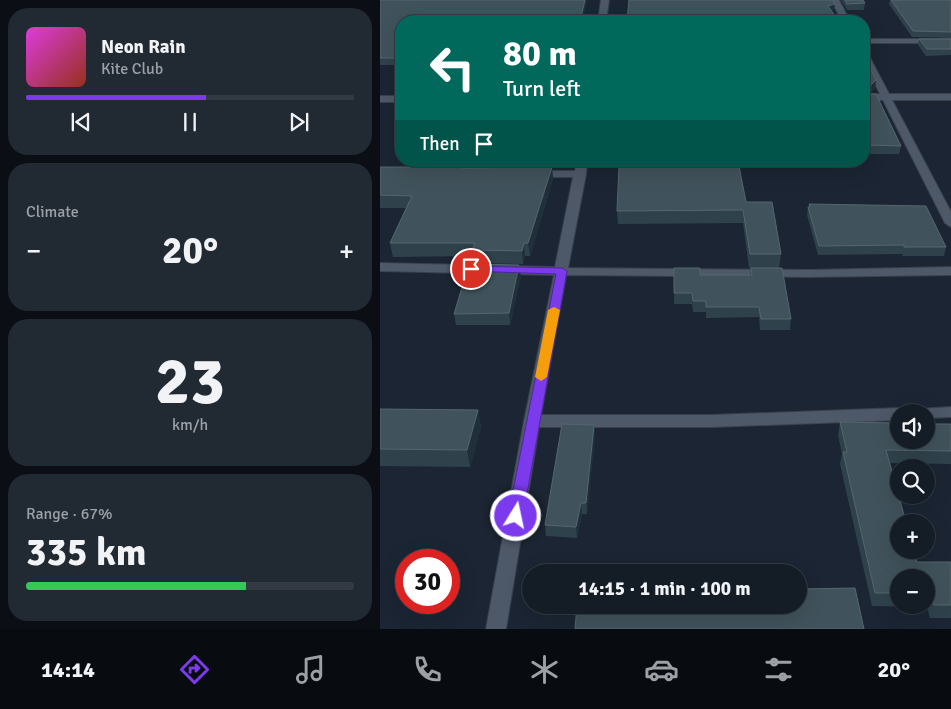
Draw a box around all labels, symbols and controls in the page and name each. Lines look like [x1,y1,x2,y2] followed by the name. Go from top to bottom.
[503,32,577,75] text: 80 m
[101,35,186,59] text: Neon Rain
[420,35,485,100] icon: left
[101,59,163,79] text: Kite Club
[503,75,581,102] text: Turn left
[67,108,95,136] icon: previous
[176,108,204,136] icon: pause
[285,108,313,136] icon: next
[470,130,498,158] icon: arrive
[420,132,460,156] text: Then
[26,202,79,222] text: Climate
[162,227,218,274] text: 20°
[26,234,41,268] text: −
[339,234,354,268] text: +
[450,248,492,290] pin
[457,255,485,283] icon: arrive
[155,342,225,422] text: 23
[890,404,935,614] map controls
[890,404,935,449] button: sound
[172,415,208,435] text: km/h
[890,459,935,504] button: search
[489,489,541,541] position arrow
[26,504,112,524] text: Range · 67%
[890,514,935,559] button: +
[26,529,147,576] text: 335 km
[395,549,460,614] speed limit sign: 30
[890,569,935,614] button: −
[578,577,751,601] text: 14:15 · 1 min · 100 m
[177,652,212,687] icon: directions
[293,652,328,687] icon: music
[410,652,445,687] icon: phone
[527,652,562,687] icon: climate
[644,652,679,687] icon: car
[761,652,796,687] icon: filters
[41,656,95,683] text: 14:14
[877,656,910,683] text: 20°

